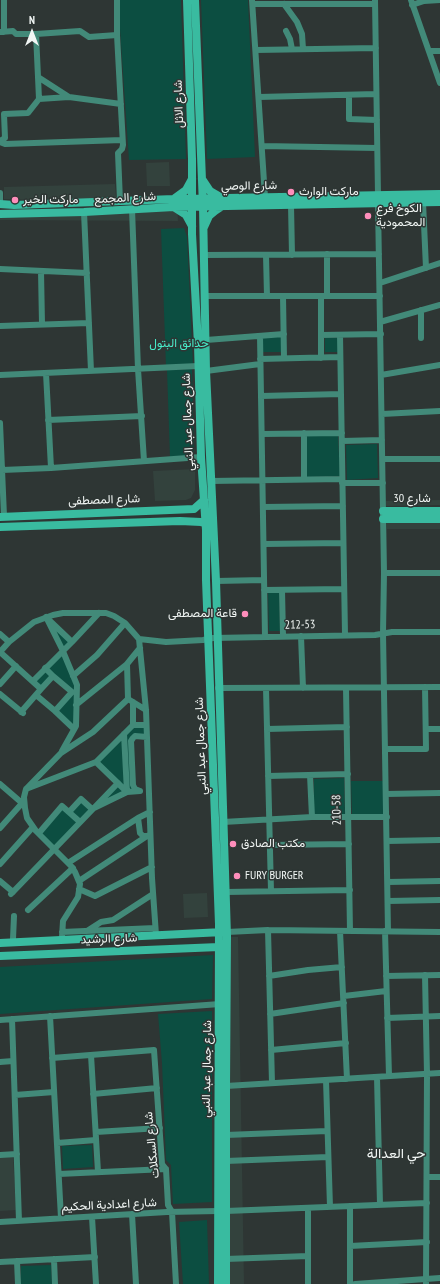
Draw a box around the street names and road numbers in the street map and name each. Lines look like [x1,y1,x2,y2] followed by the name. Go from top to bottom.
[171,80,187,128] street label: شارع الاثل
[221,178,277,194] street label: شارع الوصي
[94,189,156,207] street label: شارع المجمع
[179,373,197,471] street label: شارع جمال عبد النبي
[68,492,140,508] street label: شارع المصطفى
[393,492,431,506] street label: شارع 30
[285,618,315,632] street label: 212-53
[192,697,210,795] street label: شارع جمال عبد النبي
[330,795,344,825] street label: 210-58
[80,931,138,947] street label: شارع الرشيد
[199,1020,215,1118] street label: شارع جمال عبد النبي
[141,1111,163,1179] street label: شارع السكلات
[61,1195,157,1215] street label: شارع اعدادية الحكيم

